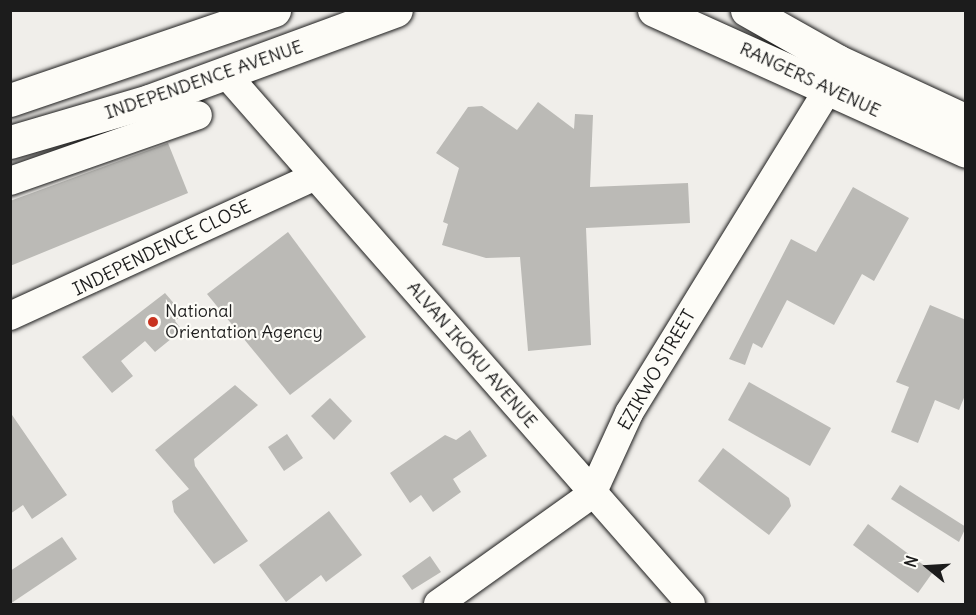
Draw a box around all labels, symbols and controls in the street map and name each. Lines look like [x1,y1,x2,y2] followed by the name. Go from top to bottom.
[102,36,306,124] street label: INDEPENDENCE AVENUE
[736,38,884,122] street label: RANGERS AVENUE
[70,195,254,301] street label: INDEPENDENCE CLOSE
[402,277,542,433] street label: ALVAN IKOKU AVENUE
[165,301,323,344] place label: National Orientation Agency
[614,306,700,434] street label: EZIKWO STREET
[146,315,160,329] marker: National Orientation Agency
[898,537,958,597] north arrow
[900,553,922,570] text: N

